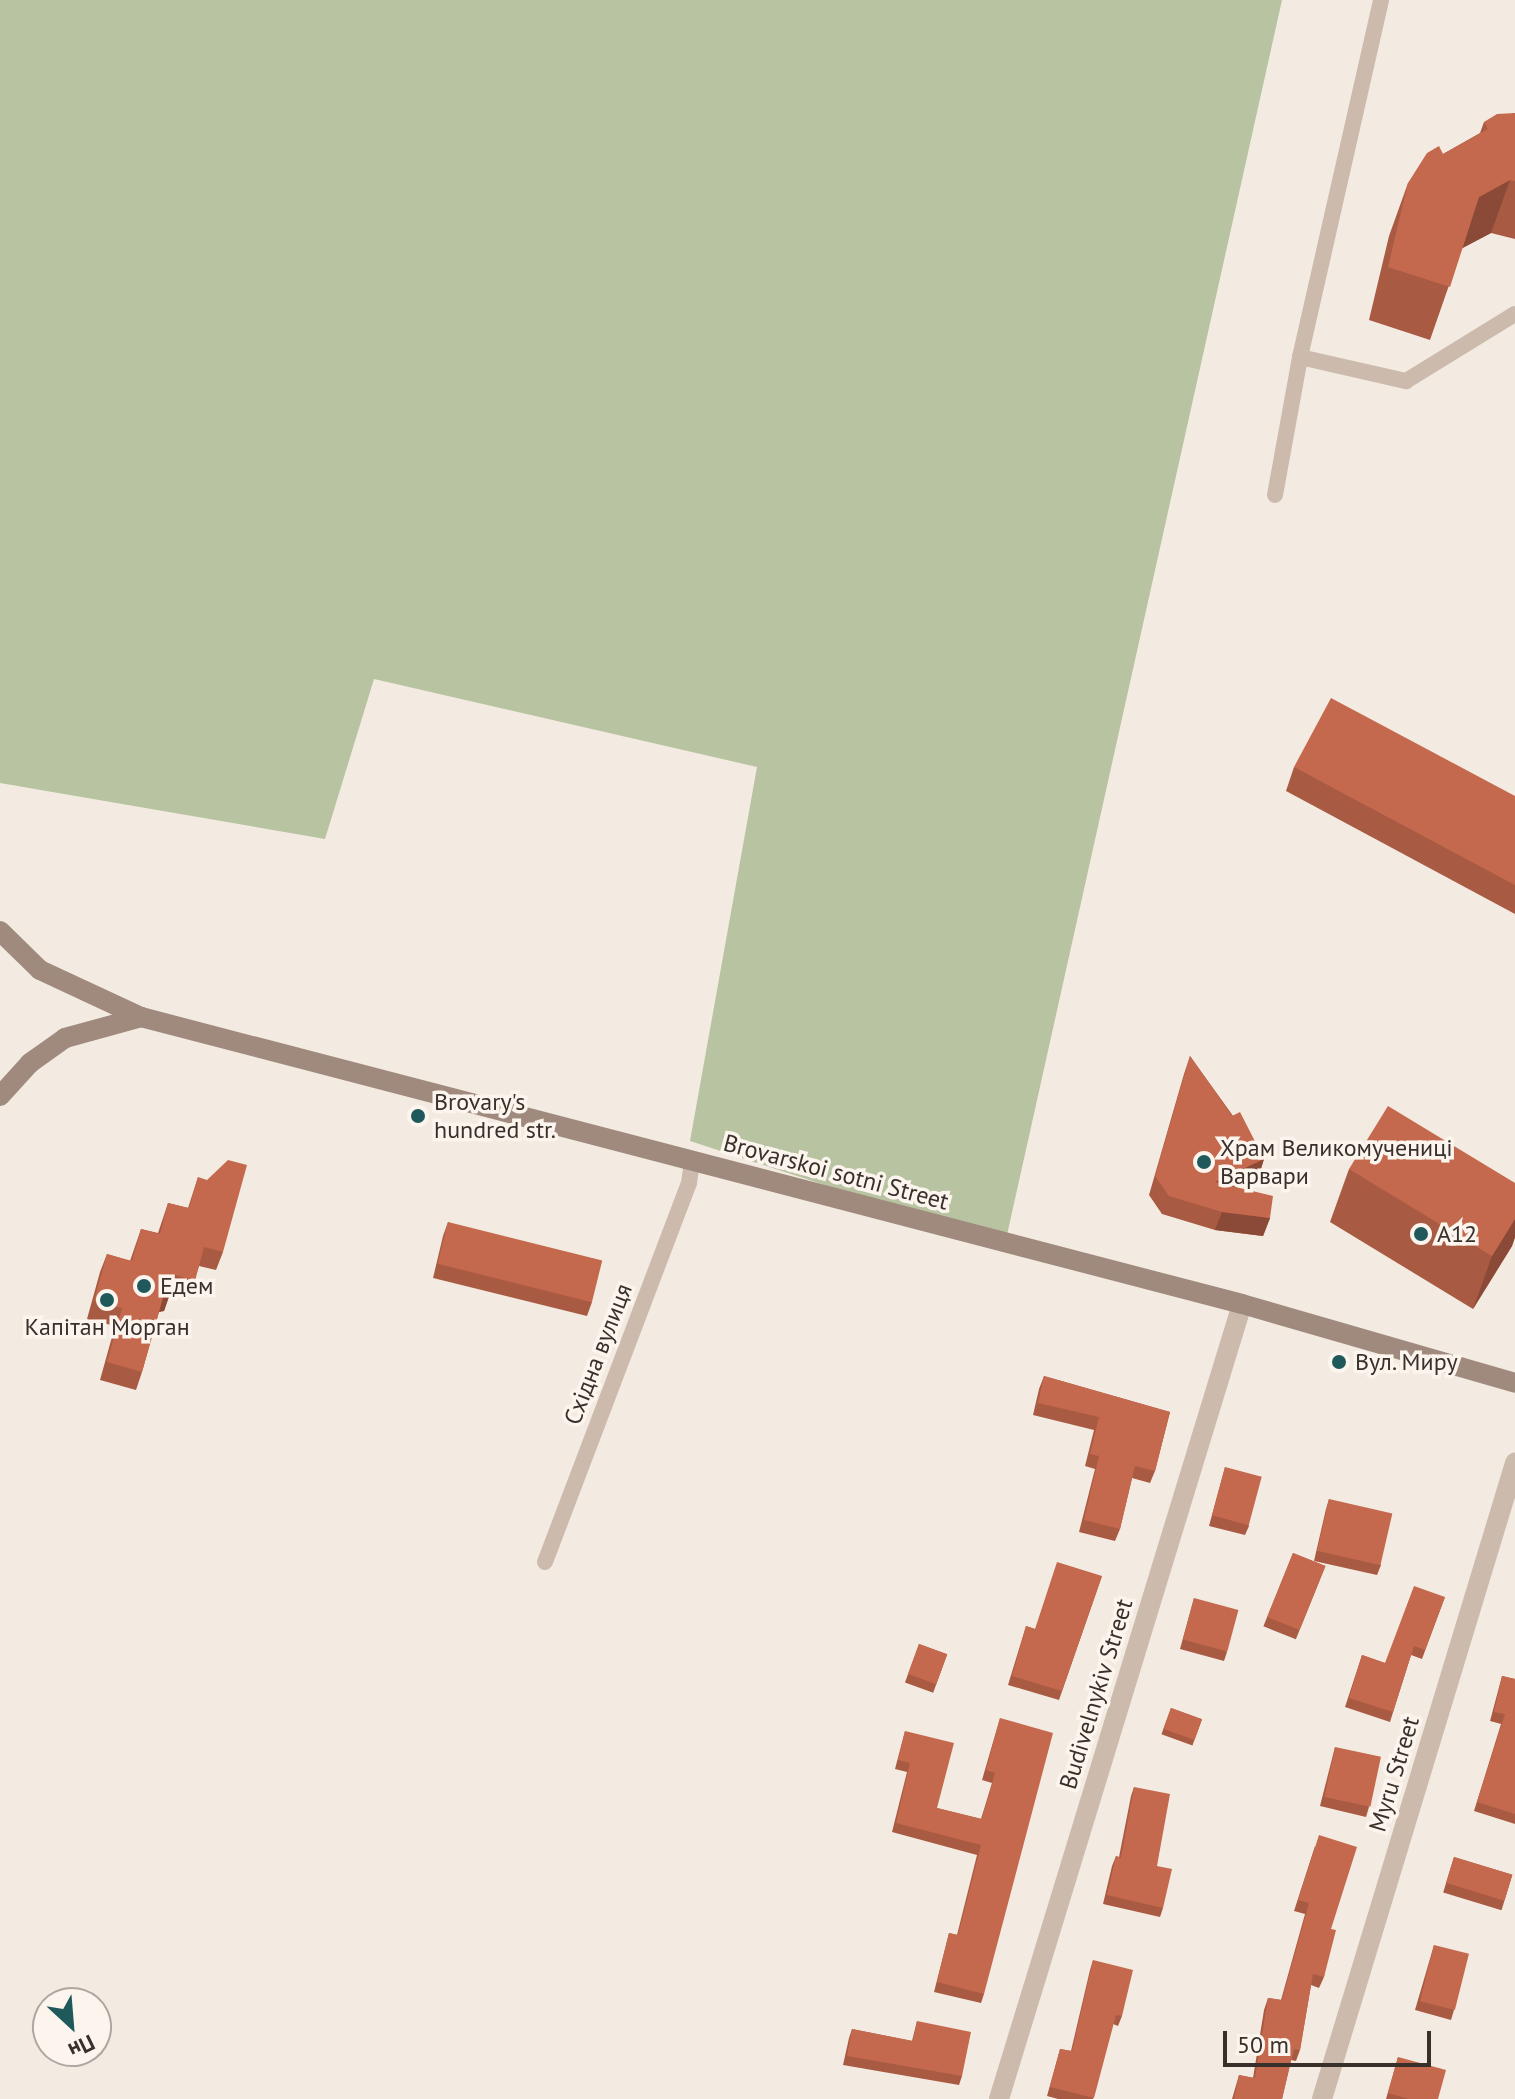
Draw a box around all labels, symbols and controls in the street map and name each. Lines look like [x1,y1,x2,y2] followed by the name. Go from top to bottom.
[434,1088,556,1144] place label: Brovary's hundred str.
[409,1107,427,1125] marker: Brovary's hundred str.
[720,1128,952,1216] street label: Brovarskoi sotni Street
[1220,1134,1453,1190] place label: Храм Великомучениці Варвари
[1195,1153,1213,1171] marker: Храм Великомучениці Варвари
[1437,1220,1477,1248] place label: А12
[1412,1225,1430,1243] marker: А12
[160,1272,214,1300] place label: Едем
[135,1277,153,1295] marker: Едем
[558,1279,638,1429] street label: Східна вулиця
[98,1291,116,1309] marker: Капітан Морган
[24,1313,190,1341] place label: Капітан Морган
[1355,1348,1459,1376] place label: Вул. Миру
[1330,1353,1348,1371] marker: Вул. Миру
[1053,1595,1139,1793] street label: Budivelnykiv Street
[1363,1713,1425,1835] street label: Myru Street
[32,1987,112,2067] north arrow
[1227,2015,1435,2065] scale bar
[64,2029,99,2065] text: Пн
[1237,2029,1289,2060] text: 50 m

